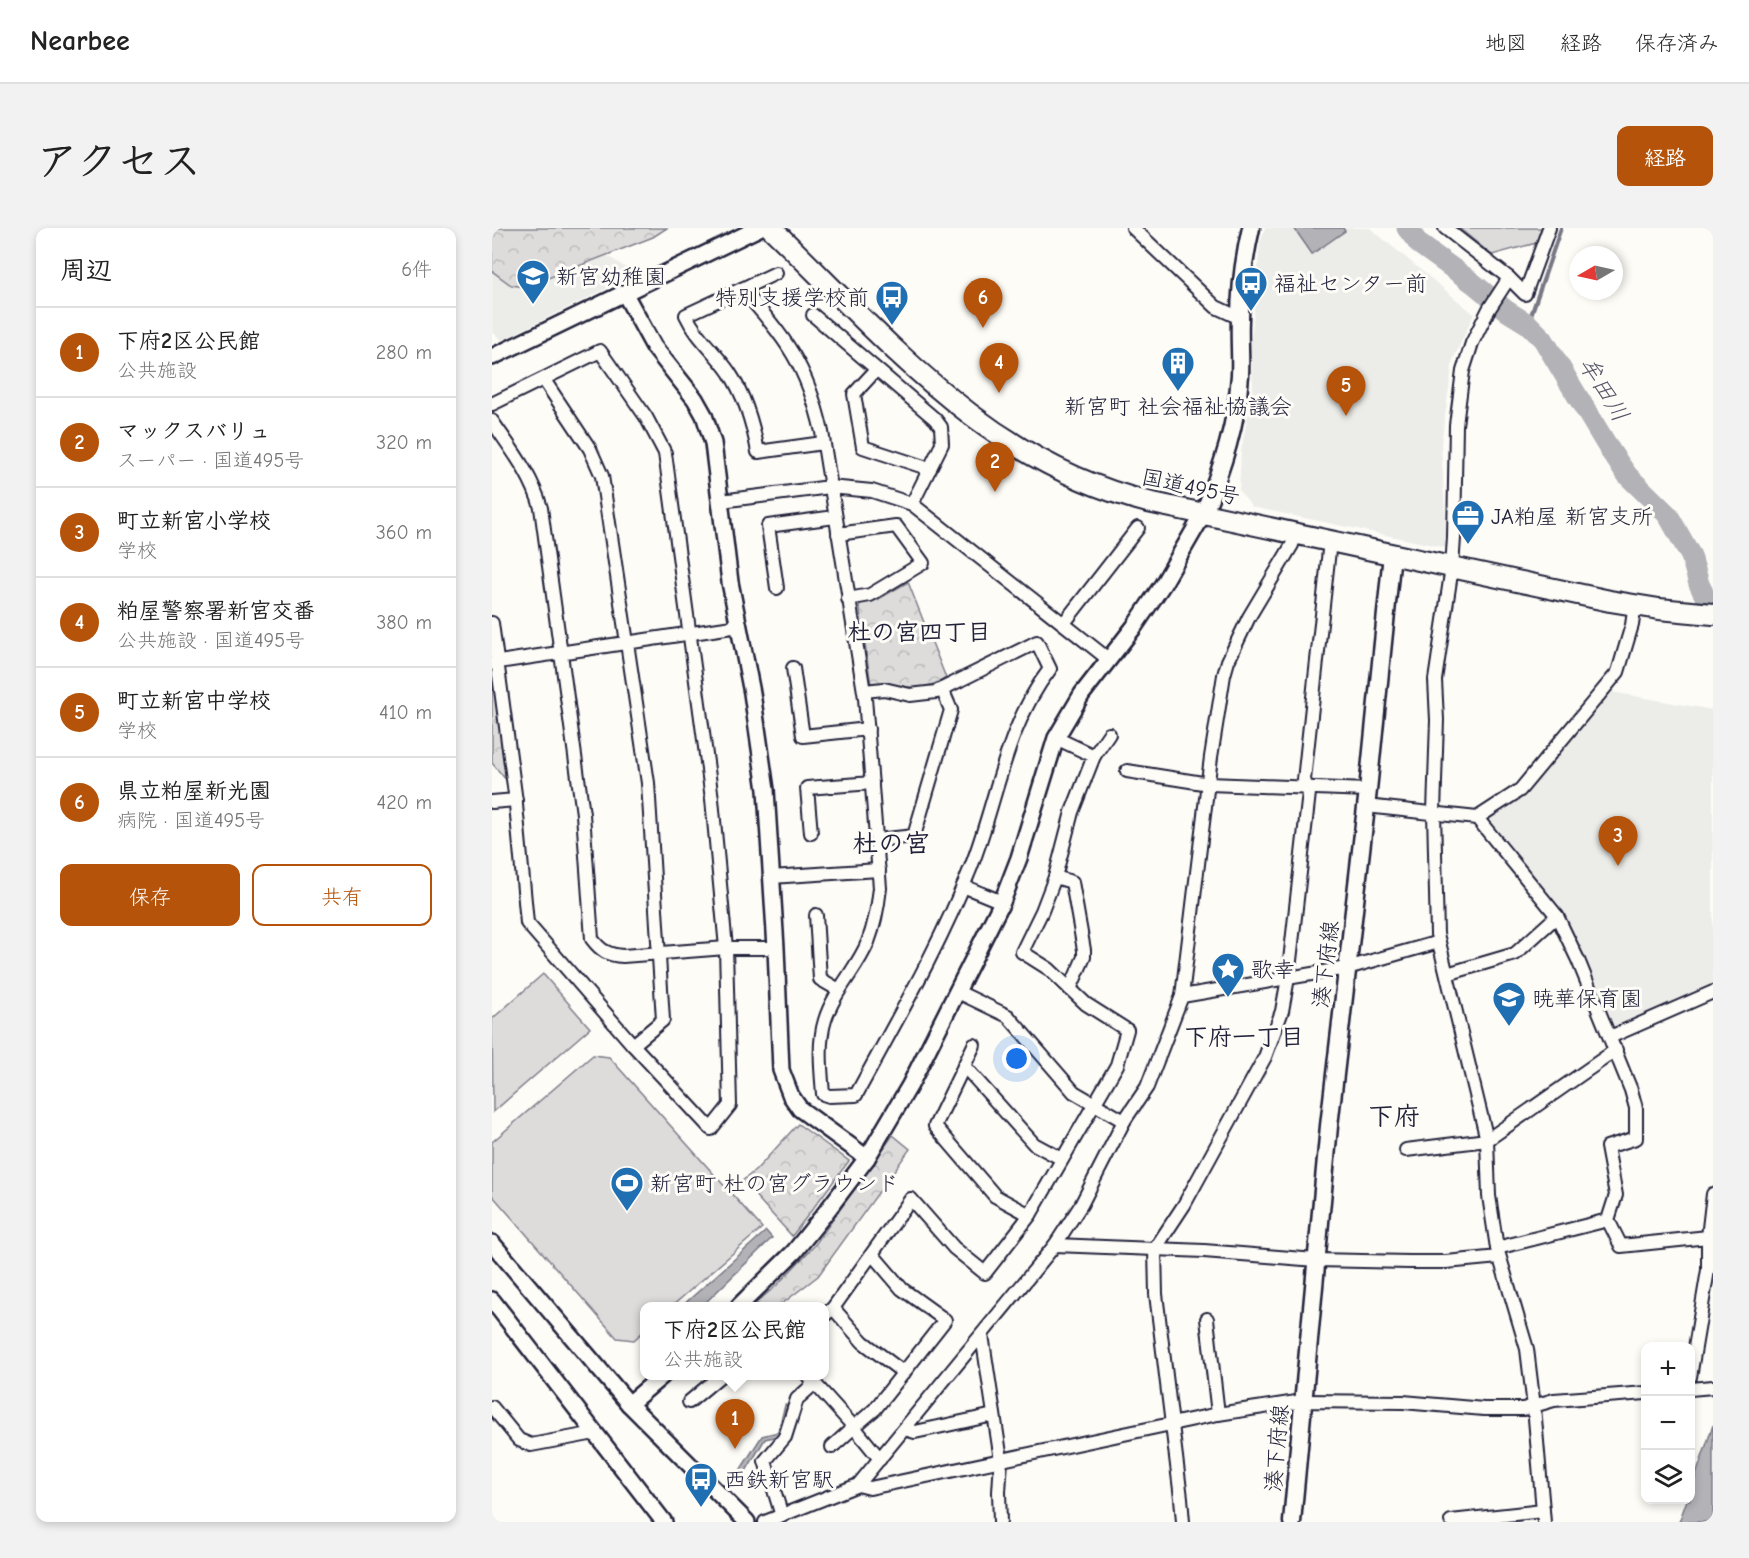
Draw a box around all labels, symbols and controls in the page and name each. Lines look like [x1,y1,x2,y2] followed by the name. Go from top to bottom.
[30,25,130,57] text: Nearbee
[1485,31,1527,55] text: 地図
[1560,31,1602,55] text: 経路
[1635,31,1719,55] text: 保存済み
[1617,126,1713,186] button: 経路
[36,137,201,186] text: アクセス
[1569,246,1623,300] north arrow
[60,256,112,286] text: 周辺
[401,258,432,281] text: 6件
[515,258,551,305] school or university icon: 新宮幼稚園
[556,264,666,290] place label: 新宮幼稚園
[1233,265,1269,312] bus stop icon: 福祉センター前
[1274,271,1427,297] place label: 福祉センター前
[874,279,910,326] bus stop icon: 特別支援学校前
[964,279,1002,328] pin: 6
[715,285,869,311] place label: 特別支援学校前
[117,328,260,354] text: 下府2区公民館
[76,341,83,364] text: 1
[376,341,432,364] text: 280 m
[980,344,1018,393] pin: 4
[1160,345,1196,392] building icon: 新宮町 社会福祉協議会
[1573,351,1635,427] water label: 牟田川
[117,359,197,382] text: 公共施設
[1326,366,1366,416] pin: 5
[1064,394,1292,420] place label: 新宮町 社会福祉協議会
[117,418,271,444] text: マックスバリュ
[75,431,84,454] text: 2
[376,431,432,454] text: 320 m
[976,442,1014,492] pin: 2
[117,449,304,472] text: スーパー · 国道495号
[1139,464,1243,510] street label: 国道495号
[1450,498,1486,545] office icon: JA粕屋 新宮支所
[1491,504,1653,530] place label: JA粕屋 新宮支所
[117,508,271,534] text: 町立新宮小学校
[75,521,84,544] text: 3
[376,521,432,544] text: 360 m
[117,539,157,562] text: 学校
[117,598,315,624] text: 粕屋警察署新宮交番
[75,611,84,634] text: 4
[376,611,432,634] text: 380 m
[847,618,991,646] district label: 杜の宮四丁目
[117,629,305,652] text: 公共施設 · 国道495号
[117,688,271,714] text: 町立新宮中学校
[74,701,85,724] text: 5
[379,701,432,724] text: 410 m
[117,719,157,742] text: 学校
[117,778,271,804] text: 県立粕屋新光園
[74,791,85,814] text: 6
[376,791,432,814] text: 420 m
[117,809,265,832] text: 病院 · 国道495号
[1598,816,1638,866] pin: 3
[852,829,930,859] district label: 杜の宮
[60,864,240,926] button: 保存
[252,864,432,926] button: 共有
[1308,919,1344,1009] street label: 湊下府線
[1210,951,1246,998] place icon: 歌幸
[1251,957,1295,983] place label: 歌幸
[1491,980,1527,1027] school or university icon: 暁華保育園
[1532,986,1642,1012] place label: 暁華保育園
[1184,1023,1304,1051] district label: 下府一丁目
[1002,1044,1031,1073] your location
[1368,1102,1420,1132] district label: 下府
[609,1165,645,1212] sports icon: 新宮町 杜の宮グラウンド
[650,1171,899,1197] place label: 新宮町 杜の宮グラウンド
[640,1302,829,1380] popup
[663,1317,806,1343] text: 下府2区公民館
[1641,1342,1695,1504] map controls
[1641,1342,1695,1396] button: +
[663,1348,743,1371] text: 公共施設
[1641,1396,1695,1450] button: −
[716,1400,754,1449] pin: 1
[1260,1403,1294,1493] street label: 湊下府線
[1641,1450,1695,1504] button: layers
[683,1461,719,1508] bus stop icon: 西鉄新宮駅
[724,1467,834,1493] place label: 西鉄新宮駅

